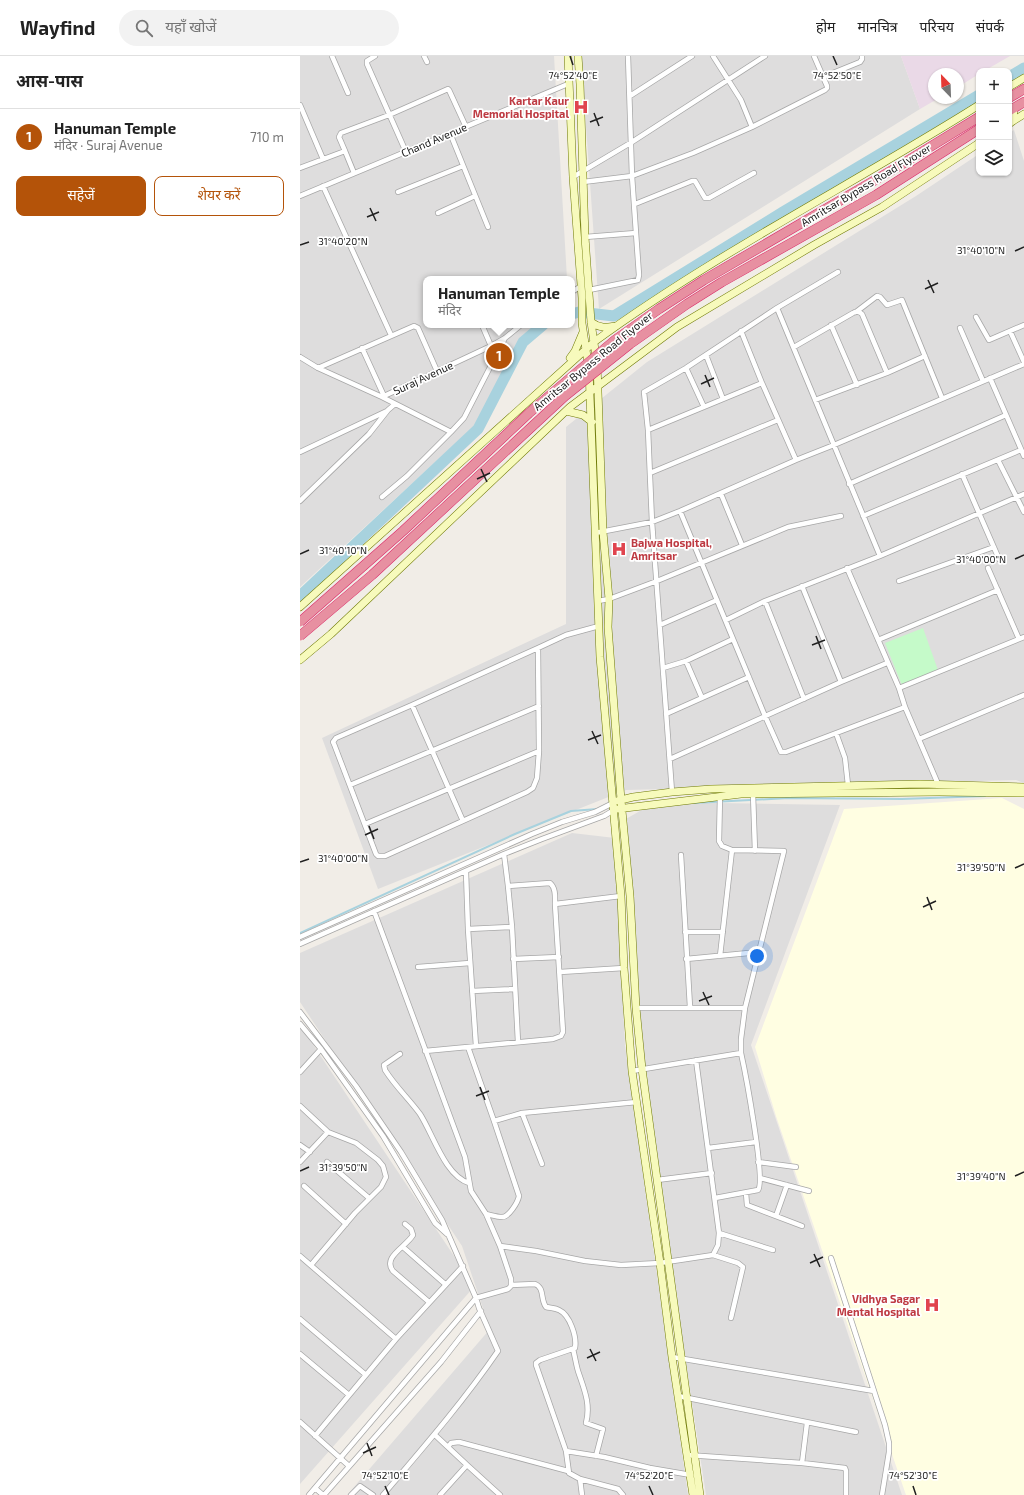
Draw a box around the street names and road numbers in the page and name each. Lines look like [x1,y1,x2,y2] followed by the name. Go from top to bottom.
[399,120,469,159] street label: Chand Avenue
[798,140,934,229] street label: Amritsar Bypass Road Flyover
[530,308,655,413] street label: Amritsar Bypass Road Flyover
[391,358,455,398] street label: Suraj Avenue

